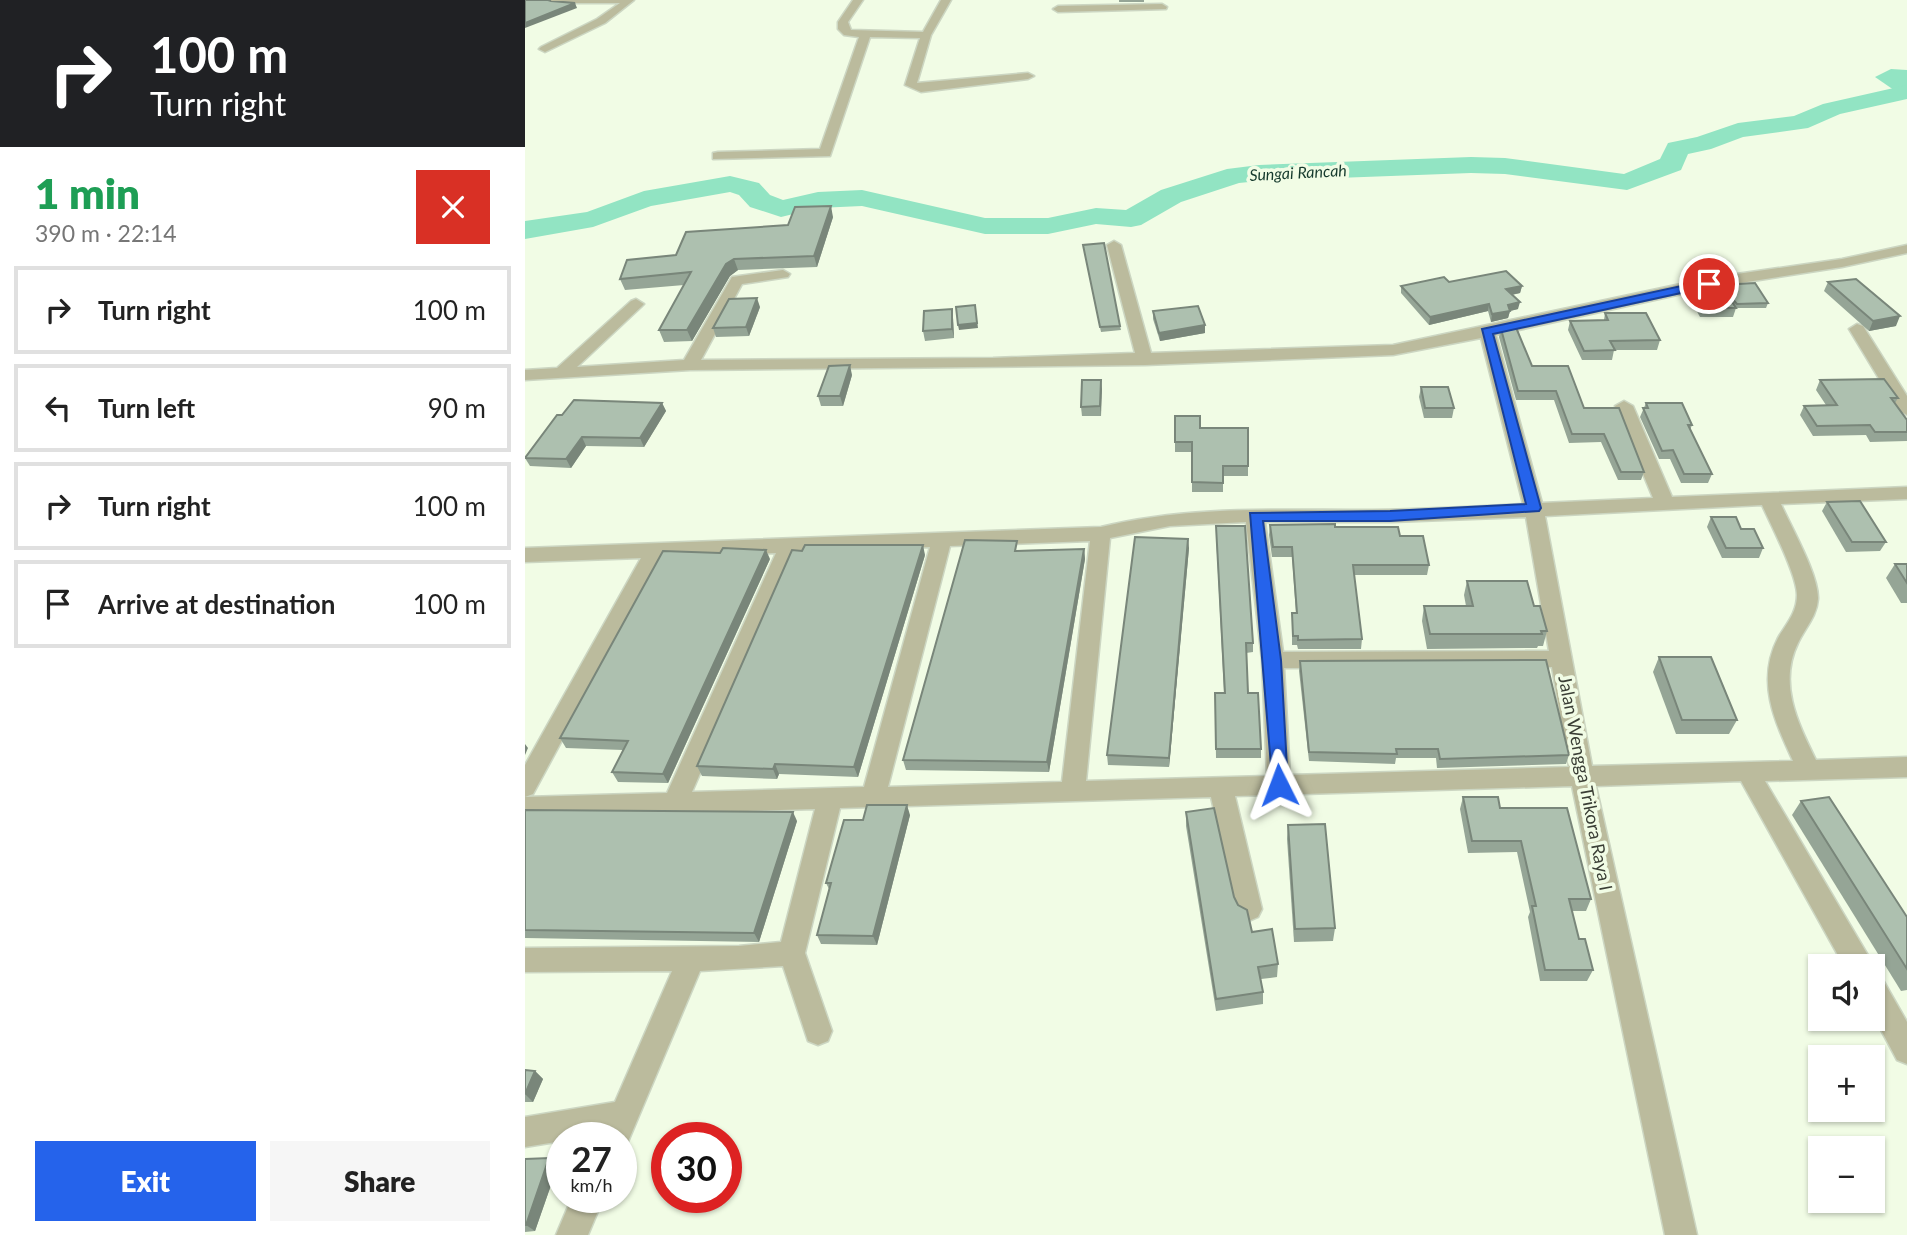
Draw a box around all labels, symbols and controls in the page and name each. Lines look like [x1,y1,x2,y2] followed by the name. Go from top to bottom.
[150,25,288,83] text: 100 m
[35,28,126,119] icon: right
[150,84,286,123] text: Turn right
[1249,160,1347,184] water label: Sungai Rancah
[35,168,140,218] text: 1 min
[416,170,490,244] button: close
[35,219,177,247] text: 390 m · 22:14
[1679,254,1739,314] pin
[1690,265,1728,303] icon: arrive
[39,291,77,329] icon: right
[98,294,211,326] text: Turn right
[413,294,486,326] text: 100 m
[39,389,77,427] icon: left
[98,392,195,424] text: Turn left
[428,392,486,424] text: 90 m
[39,487,77,525] icon: right
[98,490,211,522] text: Turn right
[413,490,486,522] text: 100 m
[39,585,77,623] icon: arrive
[98,588,335,620] text: Arrive at destination
[413,588,486,620] text: 100 m
[1554,674,1618,892] street label: Jalan Wengga Trikora Raya I
[1242,748,1316,822] position arrow
[1808,954,1885,1213] map controls
[1808,954,1885,1031] button: sound
[1808,1045,1885,1122] button: +
[651,1122,742,1213] speed limit sign: 30
[1808,1136,1885,1213] button: −
[571,1137,612,1179] text: 27
[35,1141,256,1221] button: Exit
[270,1141,490,1221] button: Share
[570,1174,613,1196] text: km/h

